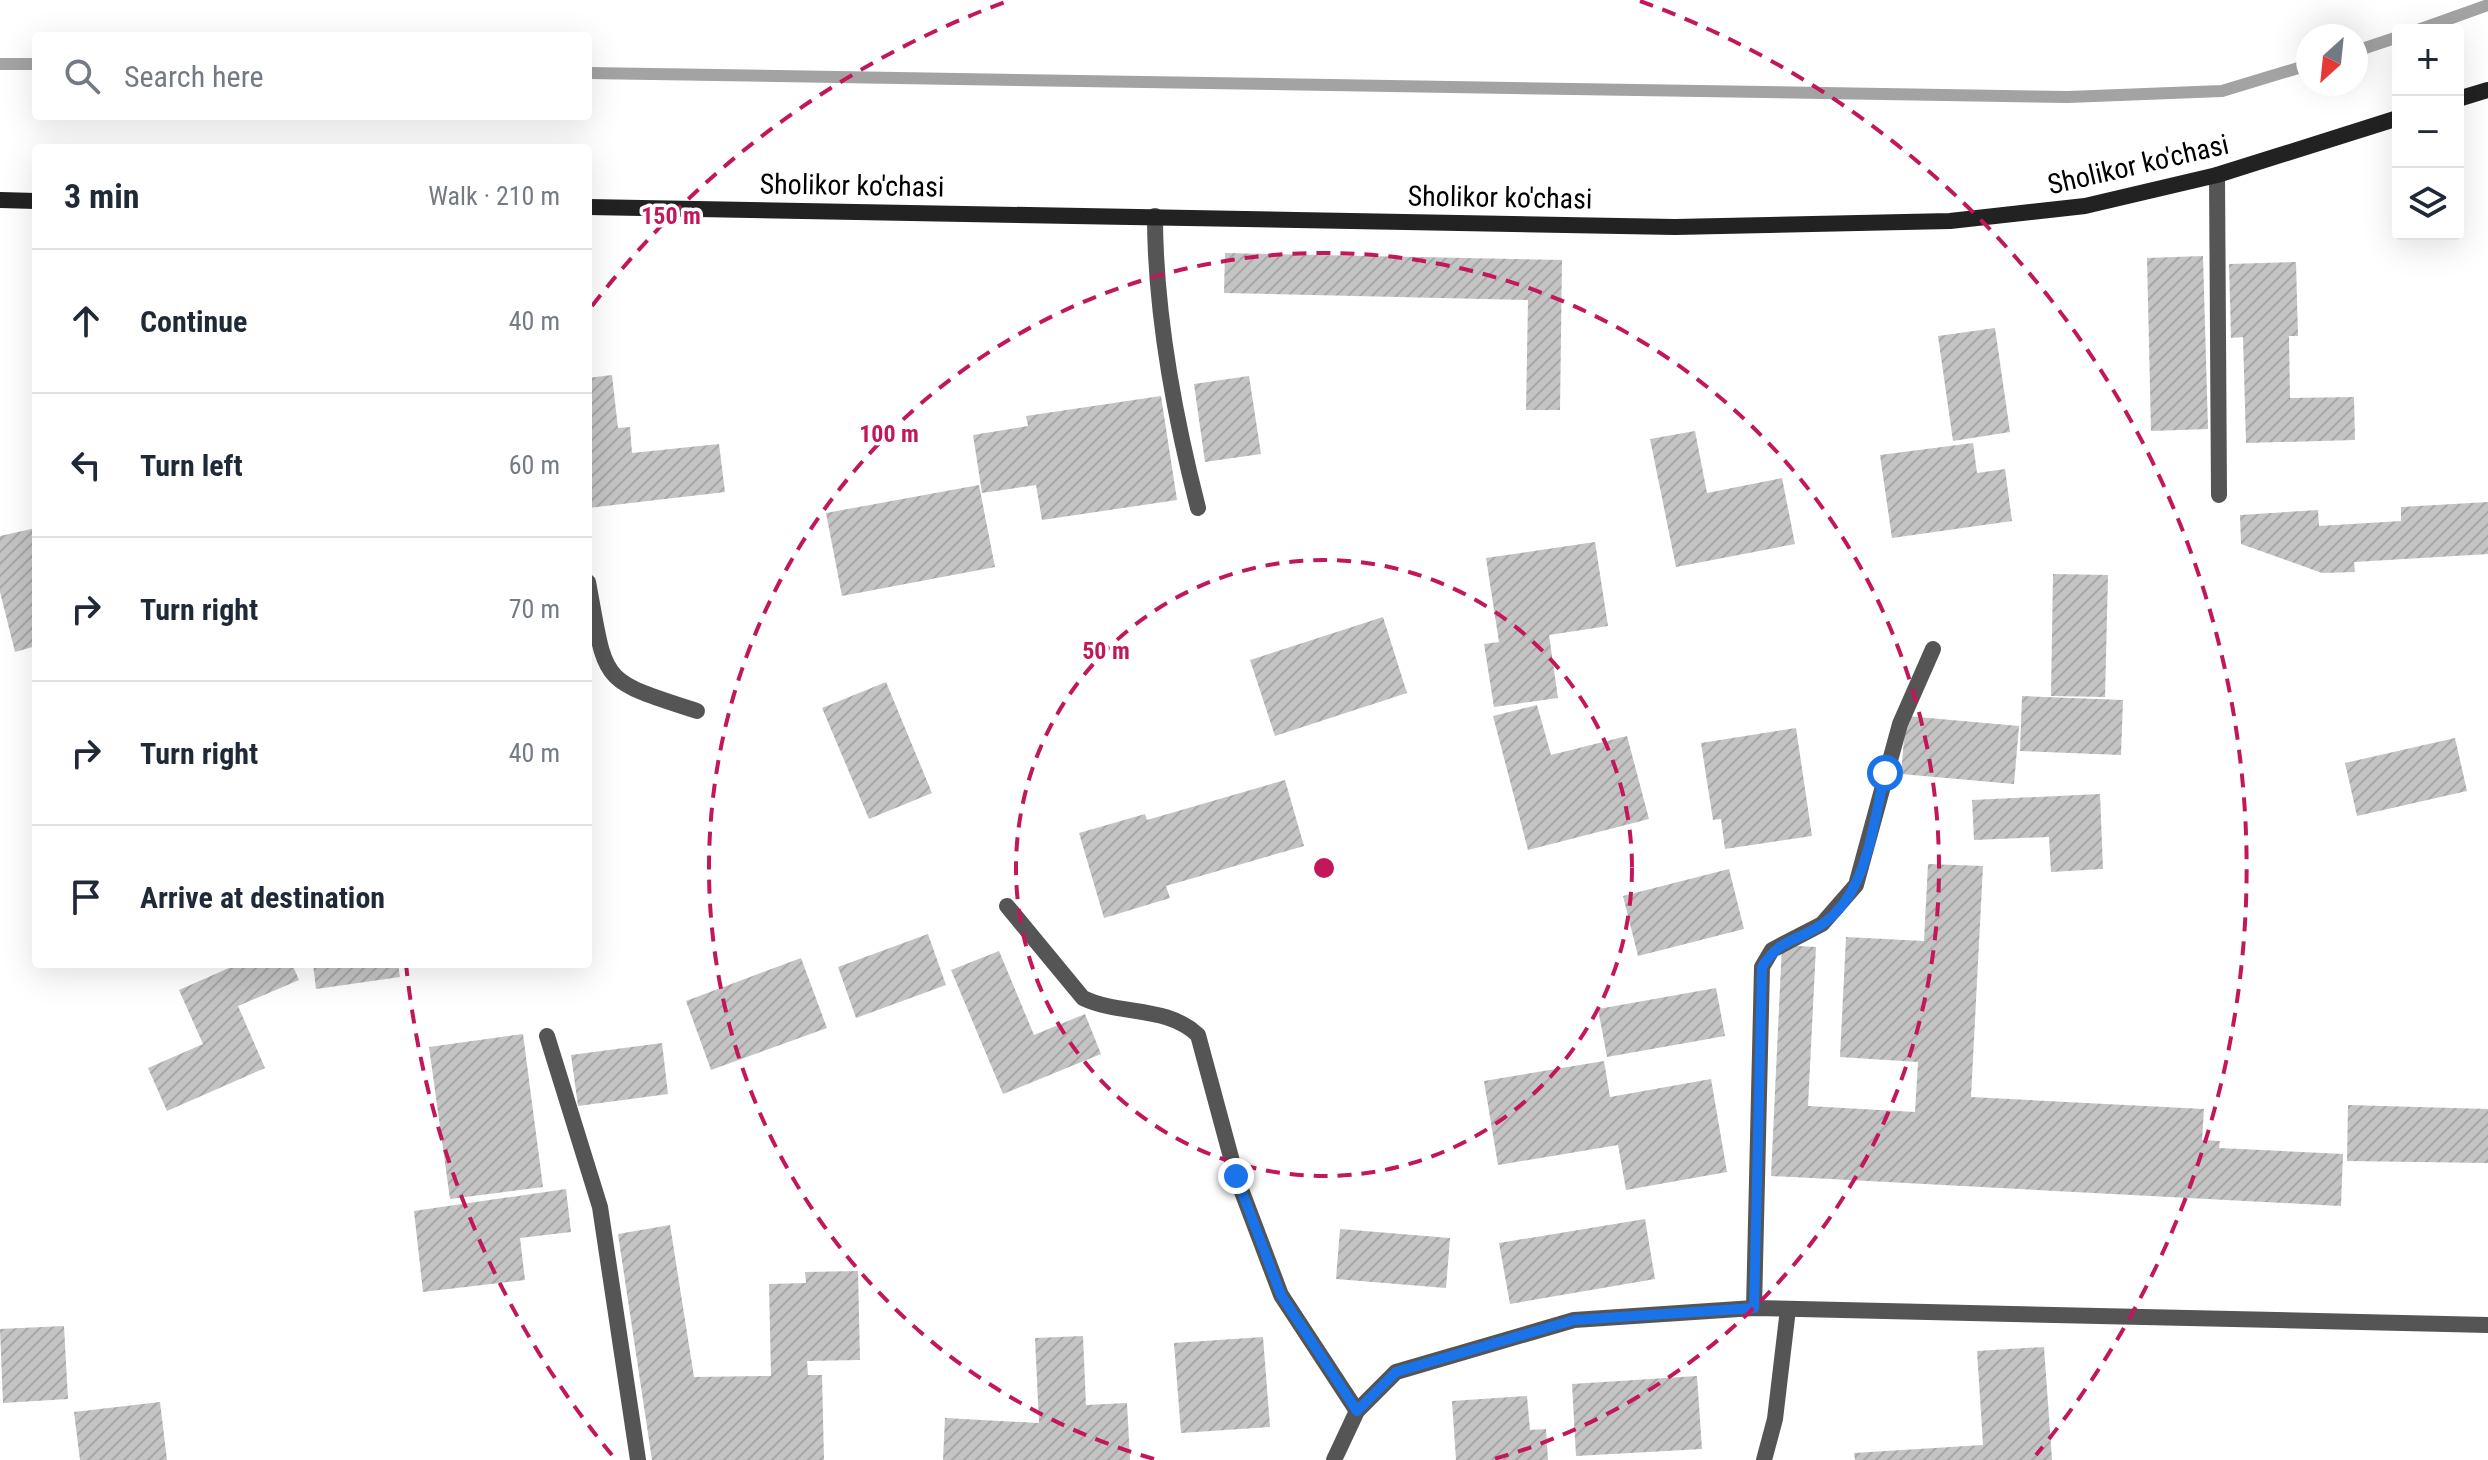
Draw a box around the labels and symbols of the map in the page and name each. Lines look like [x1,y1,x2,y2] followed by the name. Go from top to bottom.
[2296,24,2368,96] north arrow
[2044,128,2232,201] street label: Sholikor ko'chasi
[759,167,945,204] street label: Sholikor ko'chasi
[1407,179,1593,216] street label: Sholikor ko'chasi
[641,202,701,230] text: 150 m
[859,420,919,448] text: 100 m
[1082,637,1130,665] text: 50 m
[1867,755,1903,791] route start
[1310,854,1338,882] centre of rings
[1218,1158,1254,1194] route end

